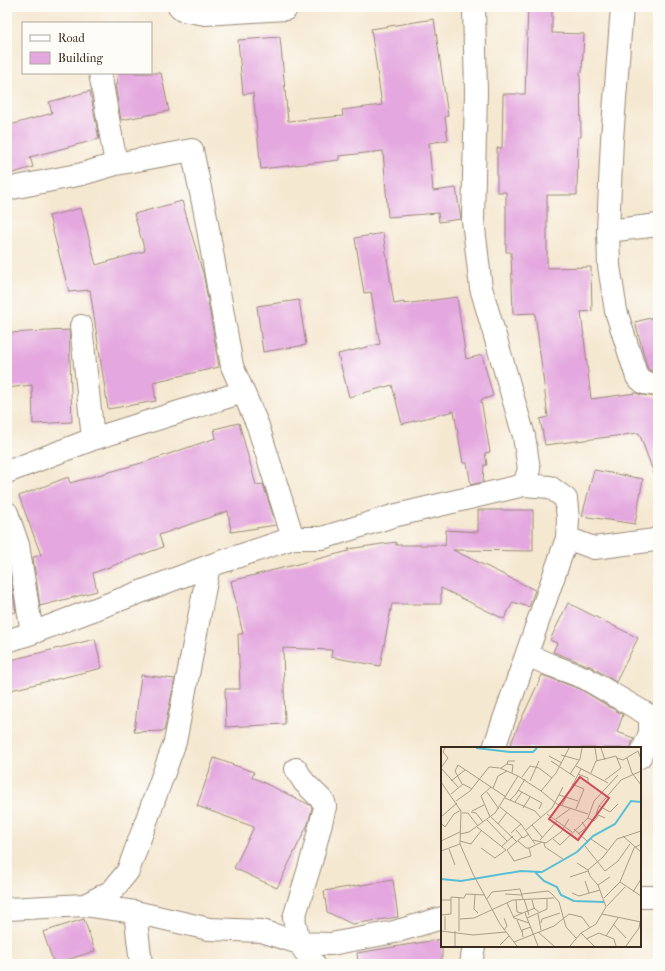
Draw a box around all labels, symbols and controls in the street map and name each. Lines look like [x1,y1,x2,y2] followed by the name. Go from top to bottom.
[22,22,152,74] legend
[58,31,85,45] text: Road
[58,51,103,65] text: Building
[441,747,641,947] inset map

